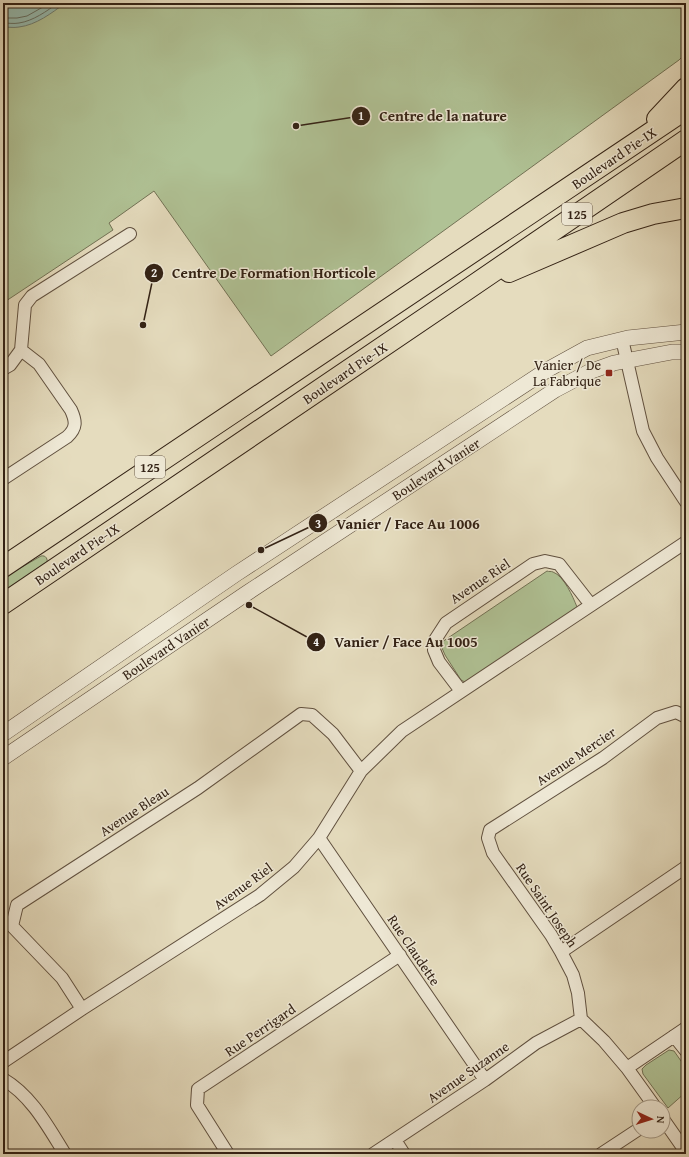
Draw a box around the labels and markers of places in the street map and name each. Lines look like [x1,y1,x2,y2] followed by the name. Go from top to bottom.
[351,103,514,130] callout: Centre de la nature
[144,259,384,286] callout: Centre De Formation Horticole
[533,355,601,391] place label: Vanier / De La Fabrique
[604,368,614,378] marker: Vanier / De La Fabrique
[308,510,487,537] callout: Vanier / Face Au 1006
[306,628,486,655] callout: Vanier / Face Au 1005

